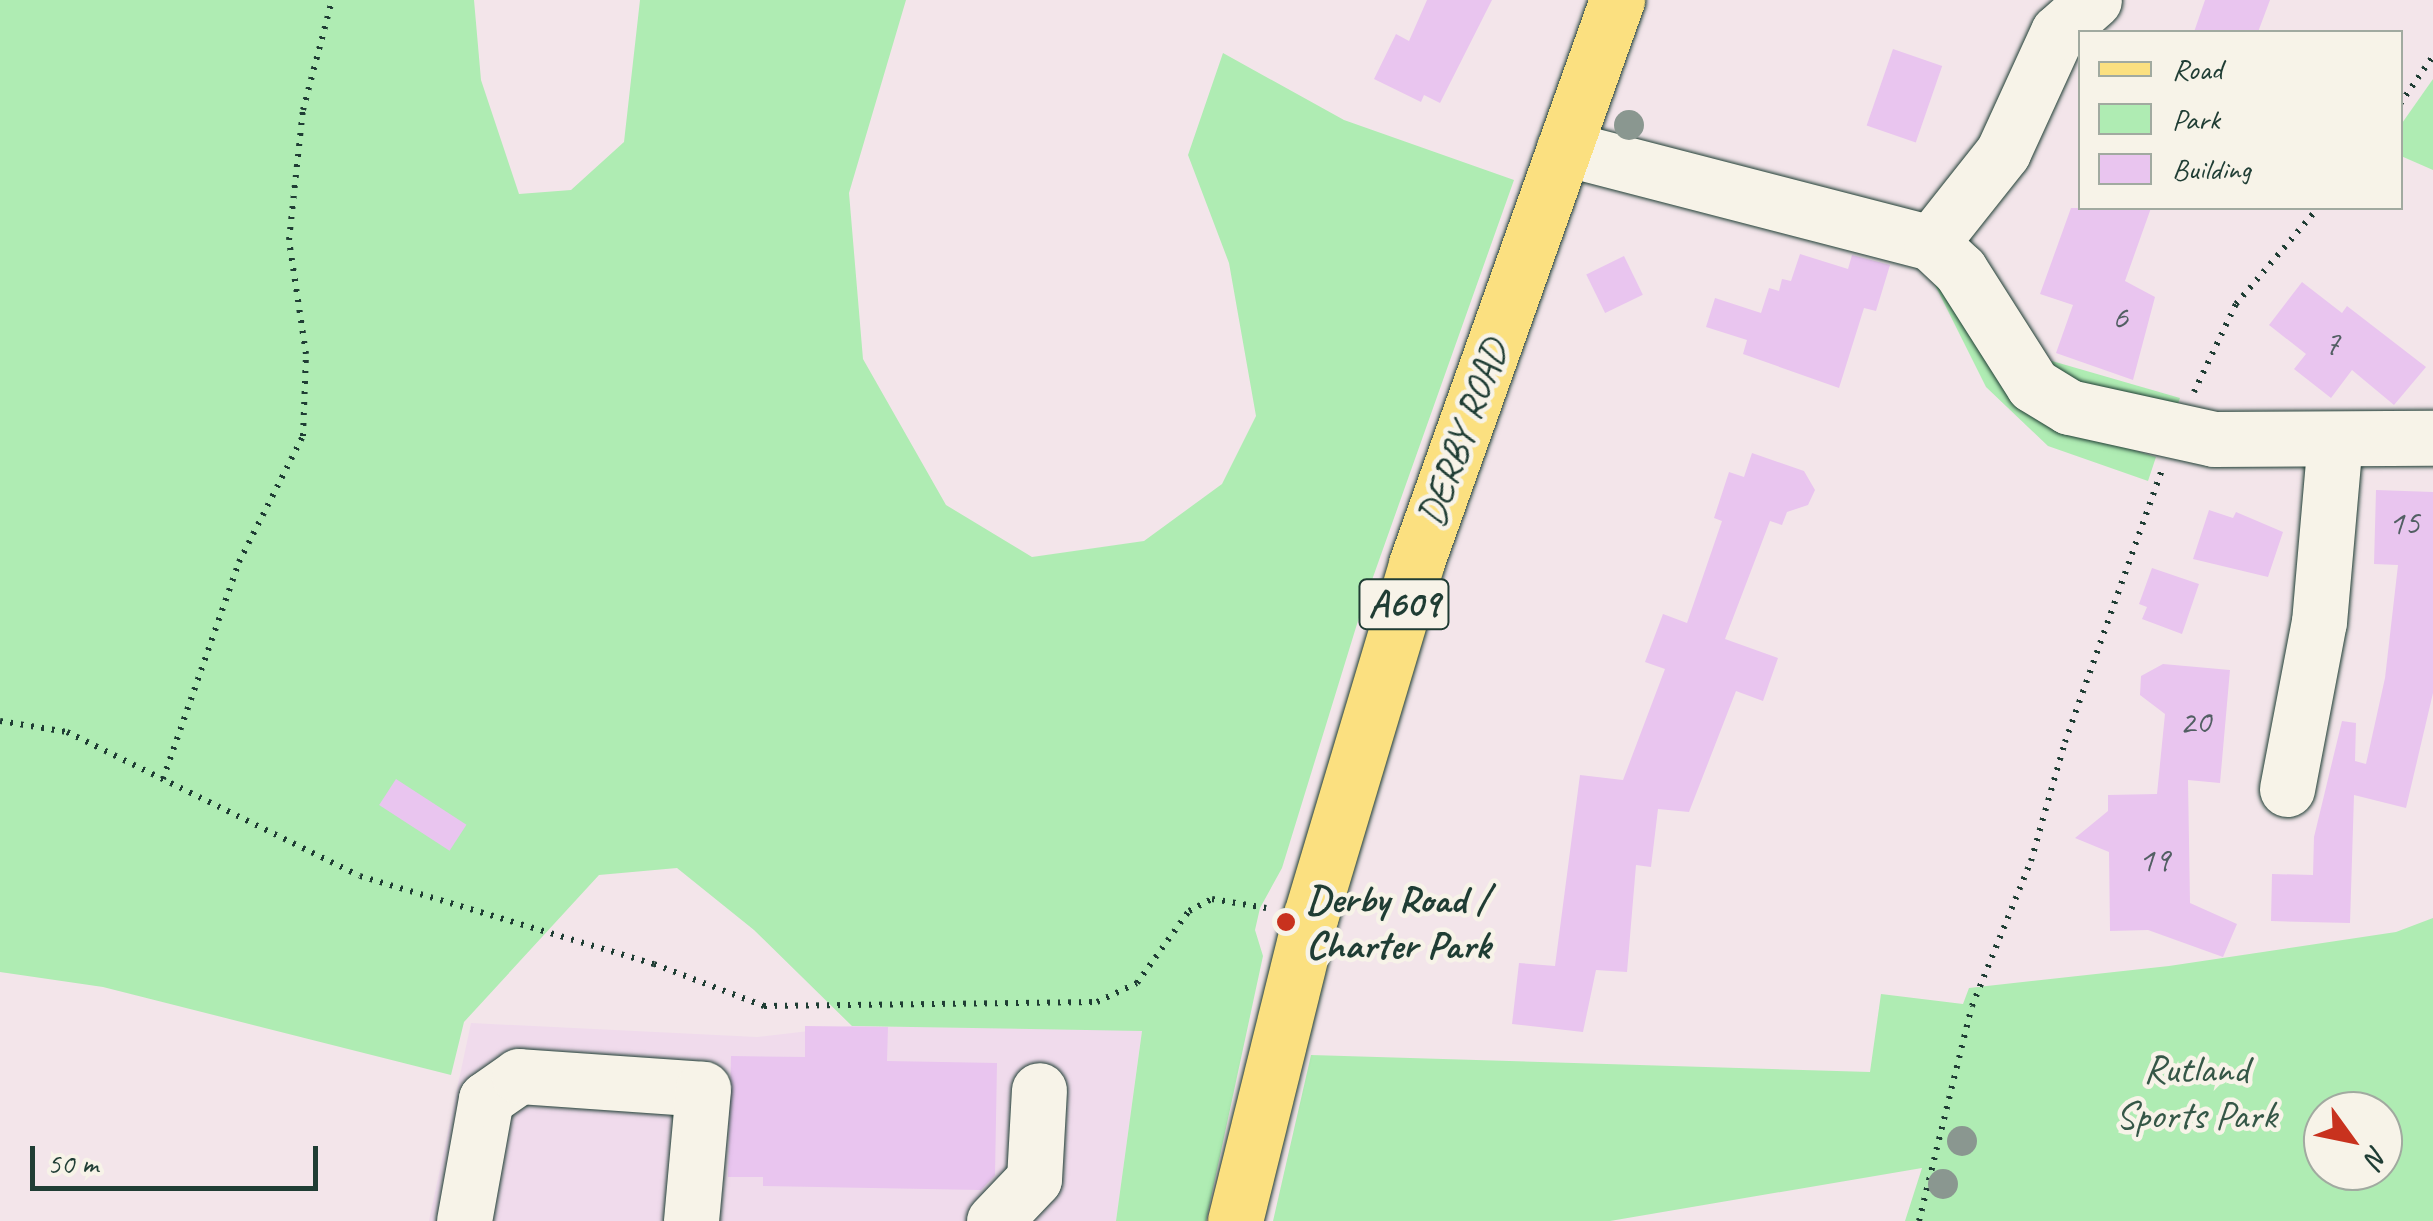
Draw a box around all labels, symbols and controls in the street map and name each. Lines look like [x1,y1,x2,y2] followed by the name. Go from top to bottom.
[2078,30,2403,210] legend
[2172,50,2222,88] text: Road
[2172,100,2220,138] text: Park
[2172,150,2251,188] text: Building
[2112,296,2128,338] house number: 6
[2324,322,2340,364] house number: 7
[1406,332,1518,534] street label: DERBY ROAD
[2388,502,2420,544] house number: 15
[1356,571,1452,637] road number: A609
[2179,701,2211,743] house number: 20
[2138,839,2170,881] house number: 19
[1306,875,1491,969] place label: Derby Road / Charter Park
[1275,911,1297,933] marker: Derby Road / Charter Park
[2114,1045,2278,1139] park label: Rutland Sports Park
[2303,1091,2403,1191] north arrow
[35,1126,322,1188] scale bar
[2358,1140,2396,1173] text: N
[47,1144,98,1182] text: 50 m

